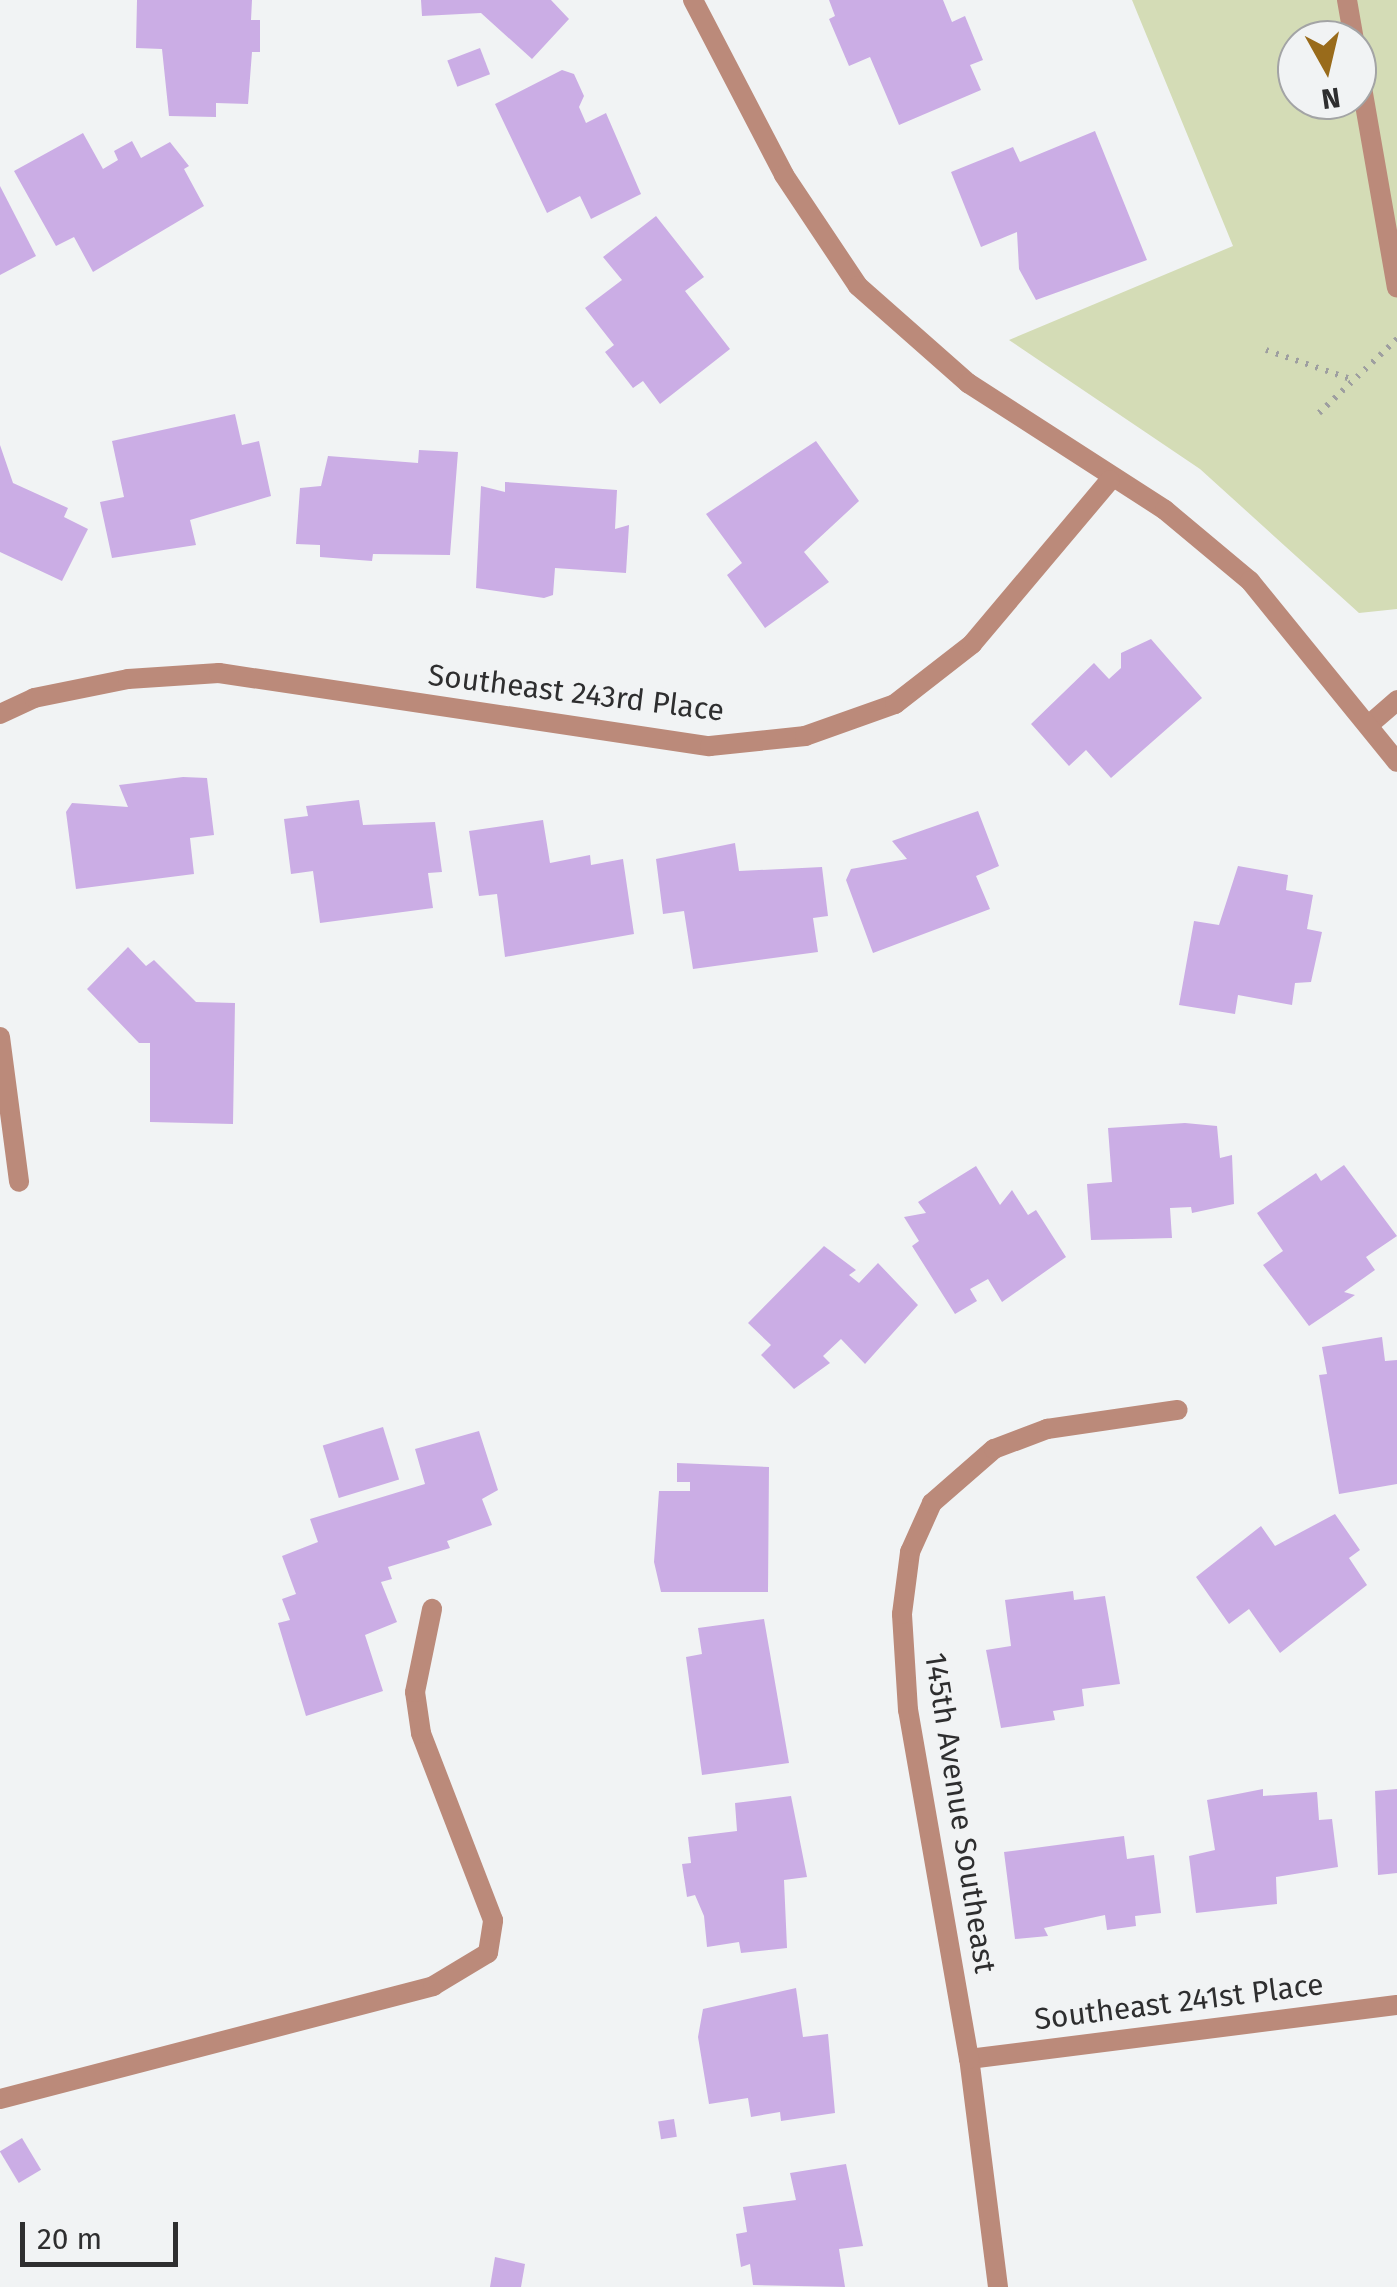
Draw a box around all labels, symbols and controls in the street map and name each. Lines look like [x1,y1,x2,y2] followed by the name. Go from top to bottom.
[1277,20,1377,120] north arrow
[1319,81,1342,116] text: N
[426,657,726,729] street label: Southeast 243rd Place
[917,1650,1003,1976] street label: 145th Avenue Southeast
[1032,1966,1326,2038] street label: Southeast 241st Place
[25,2202,182,2264] scale bar
[37,2221,102,2257] text: 20 m

